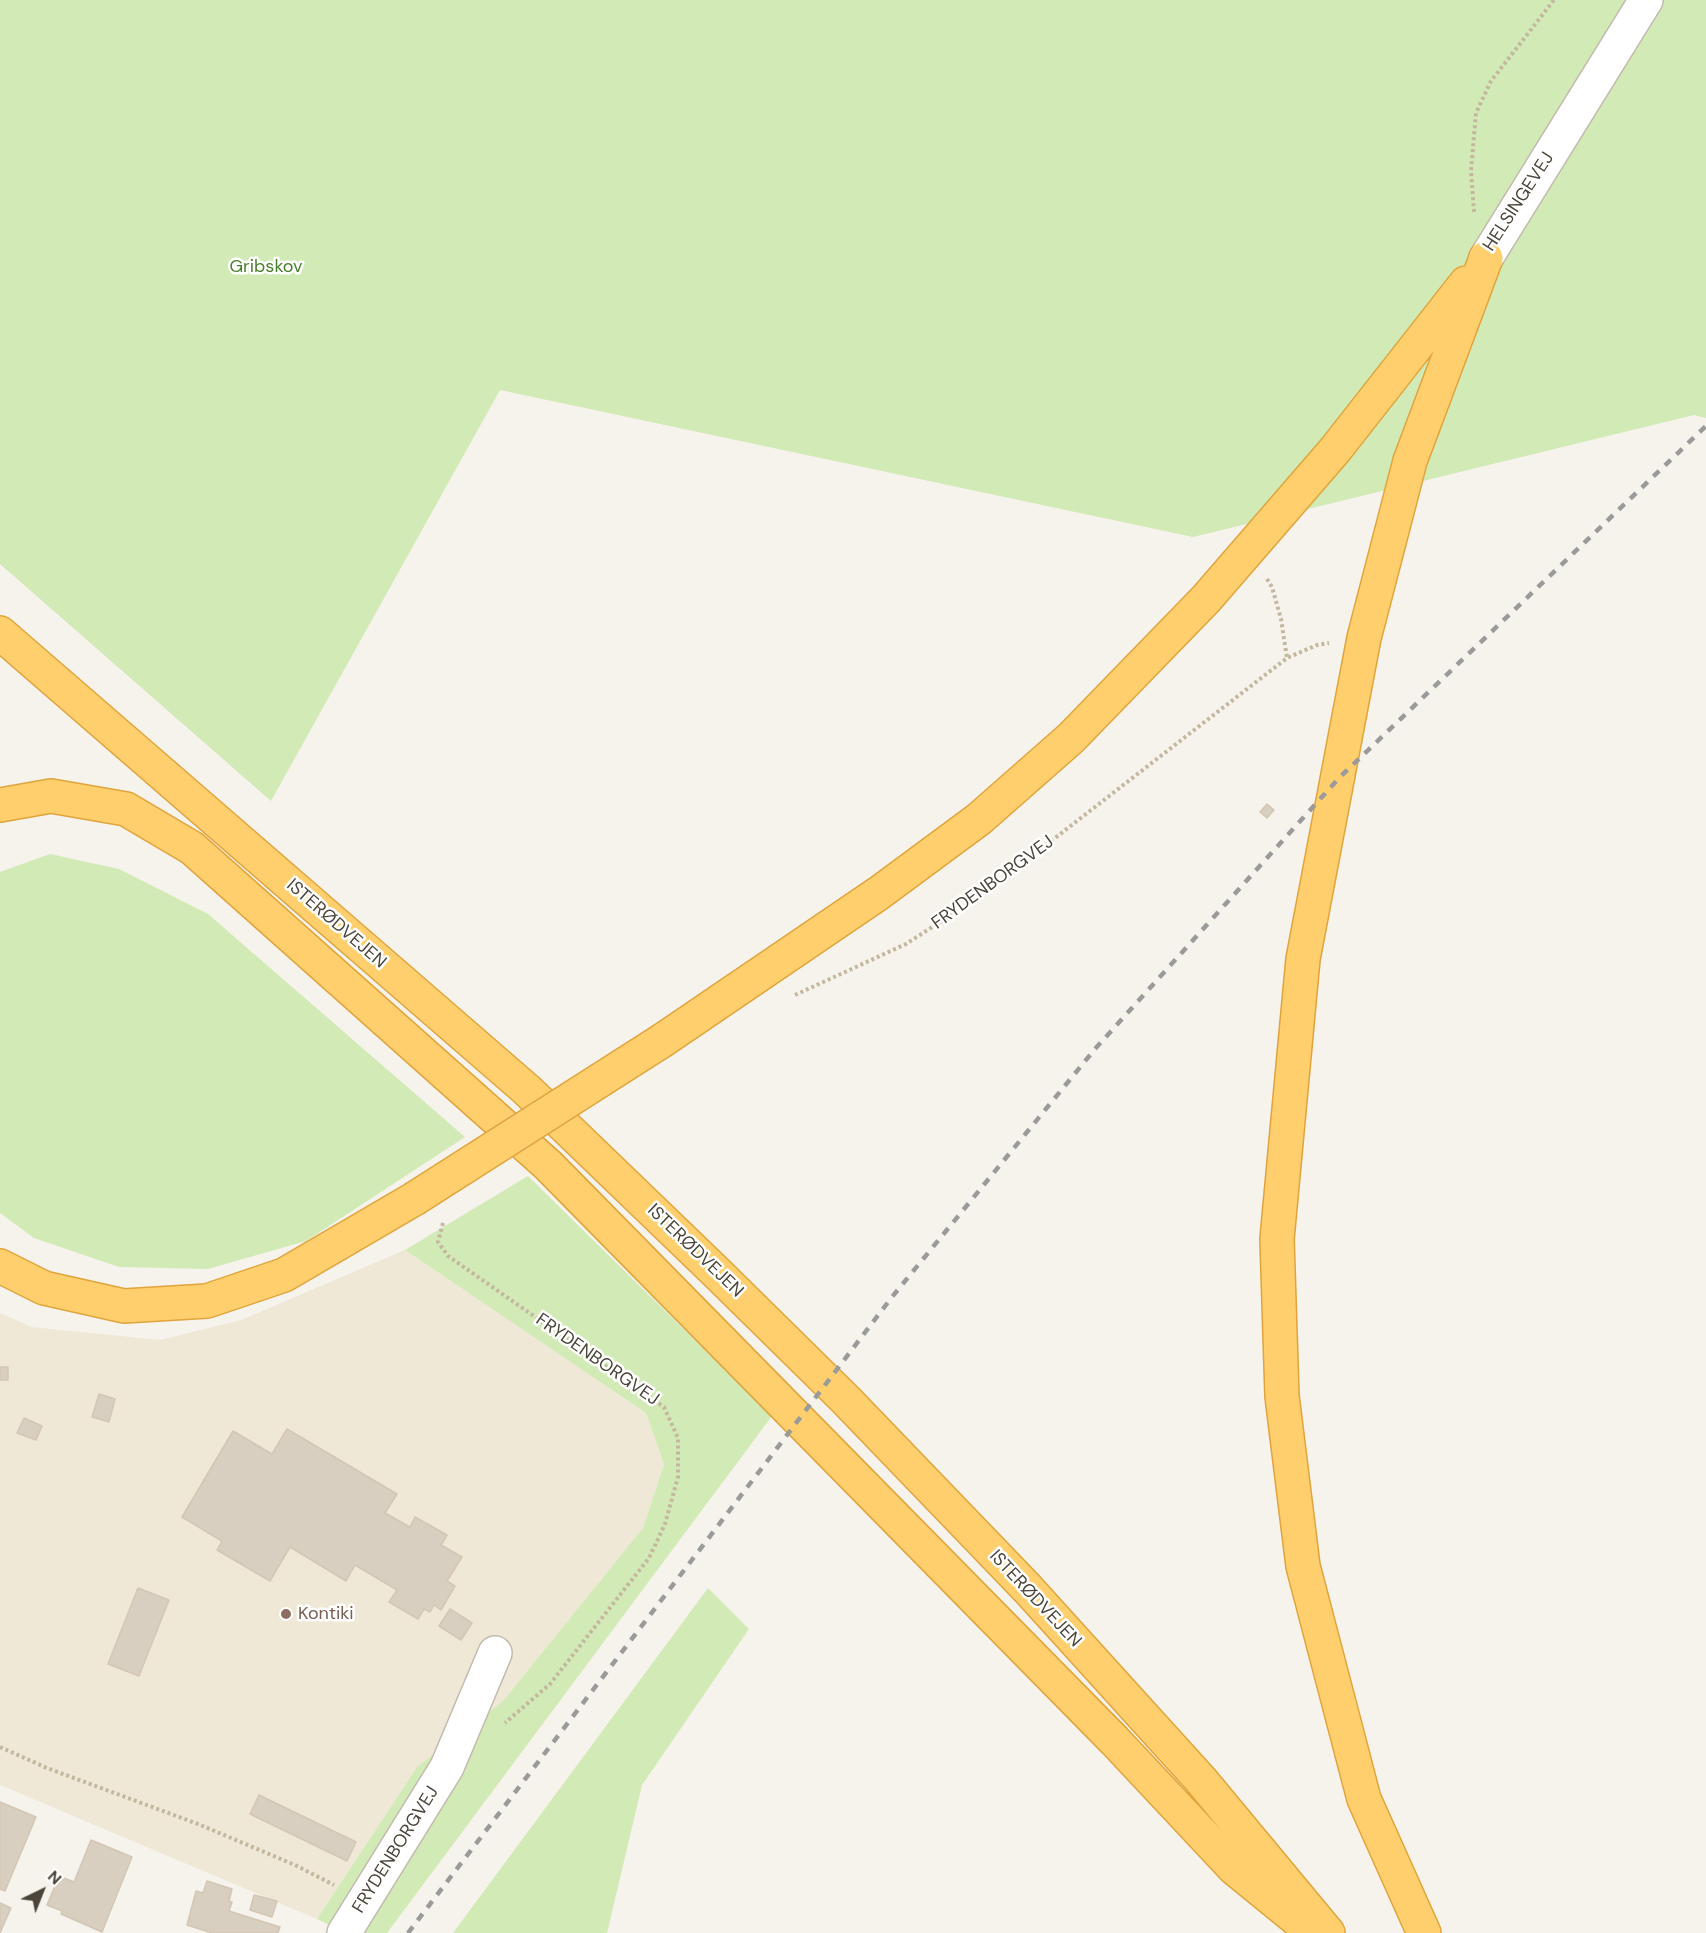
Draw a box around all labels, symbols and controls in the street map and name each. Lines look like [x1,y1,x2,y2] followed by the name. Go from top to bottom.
[1479,149,1559,255] street label: HELSINGEVEJ
[229,256,303,278] park label: Gribskov
[928,831,1058,935] street label: FRYDENBORGVEJ
[282,875,390,973] street label: ISTERØDVEJEN
[643,1200,747,1302] street label: ISTERØDVEJEN
[531,1309,663,1411] street label: FRYDENBORGVEJ
[984,1546,1086,1652] street label: ISTERØDVEJEN
[298,1603,354,1625] place label: Kontiki
[279,1607,293,1621] marker: Kontiki
[348,1783,444,1917] street label: FRYDENBORGVEJ
[12,1861,72,1921] north arrow
[43,1866,66,1889] text: N

